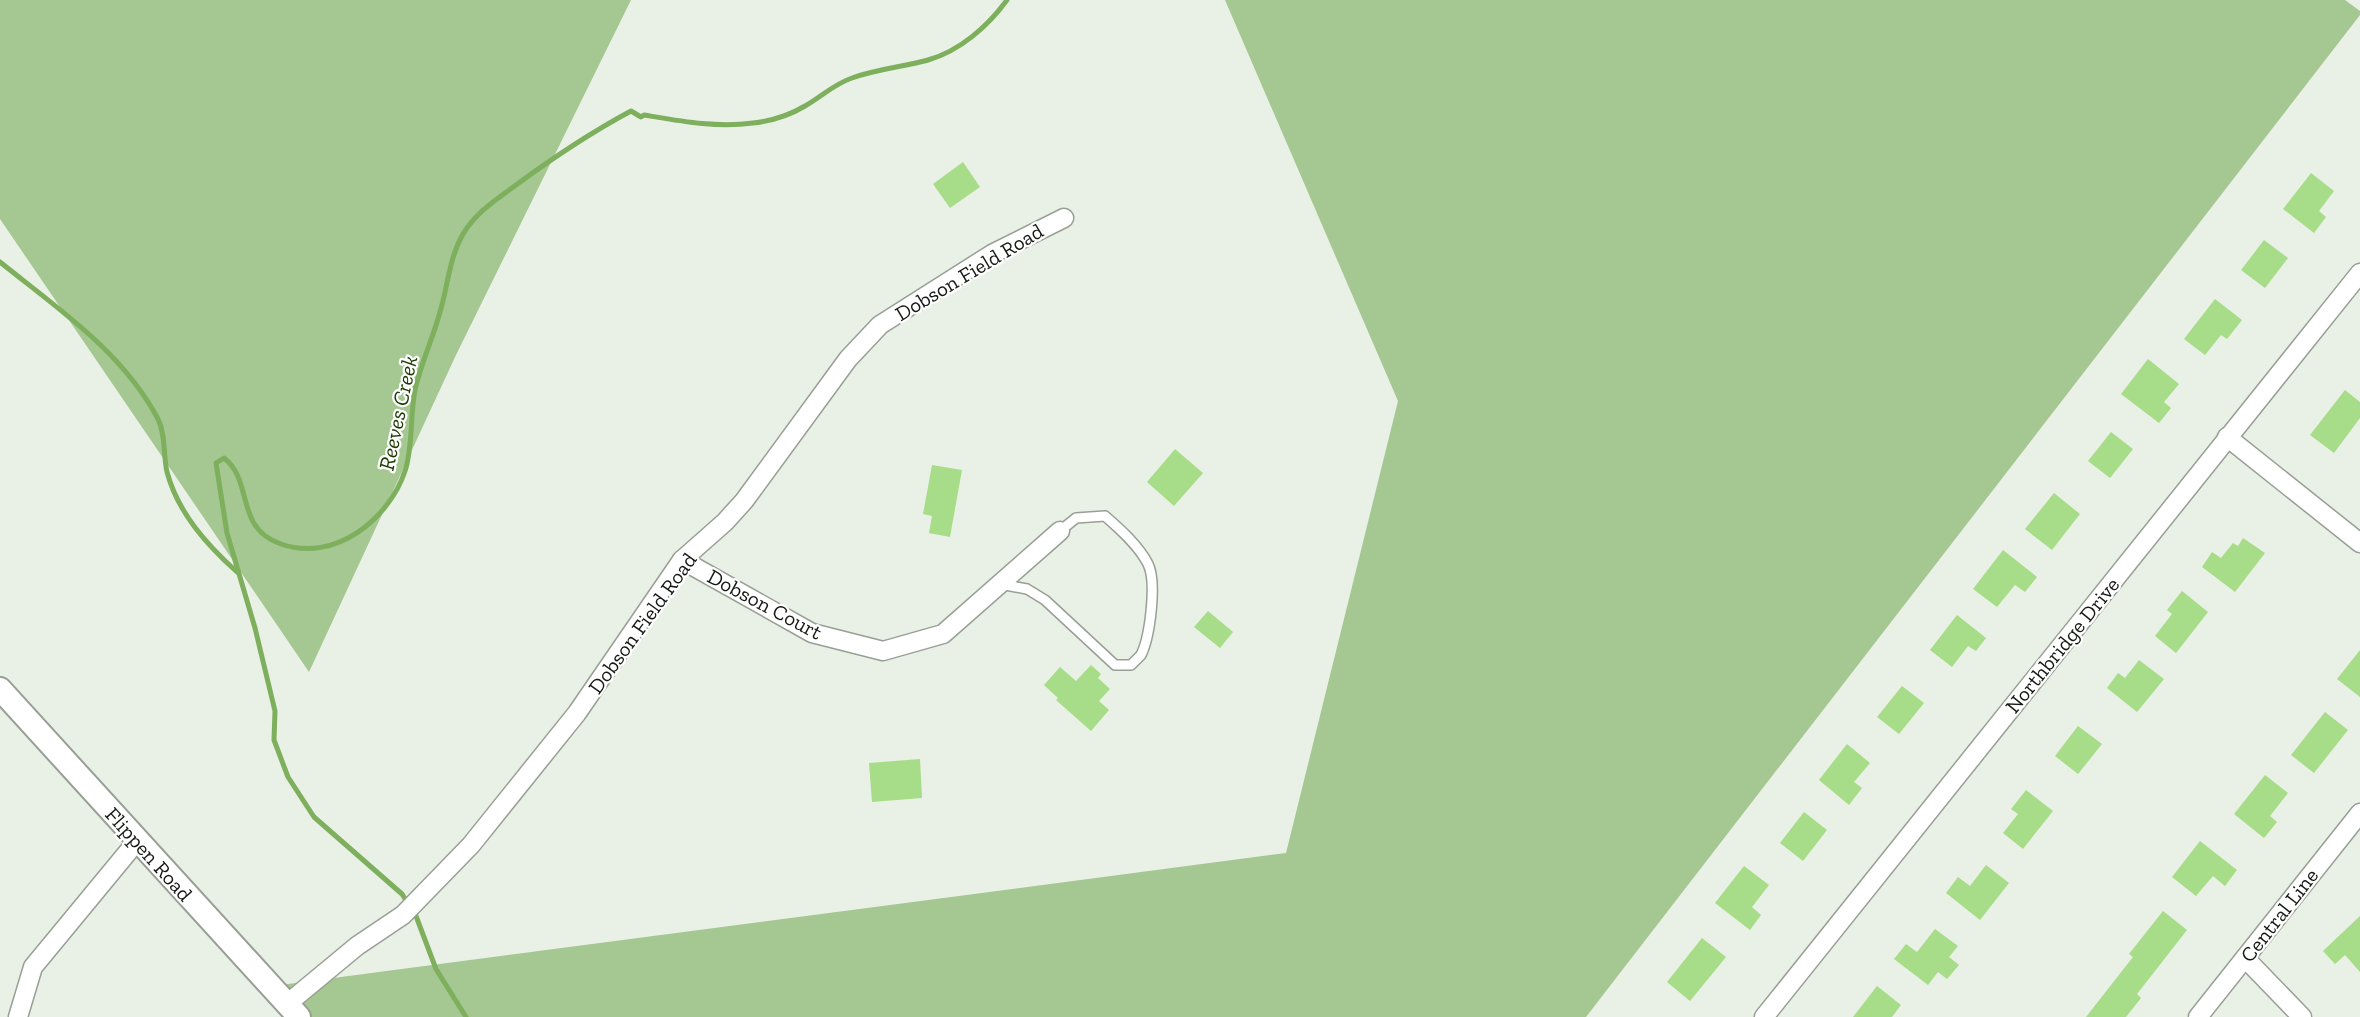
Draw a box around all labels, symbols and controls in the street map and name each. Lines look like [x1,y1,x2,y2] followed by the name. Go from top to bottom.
[891,218,1048,326] street label: Dobson Field Road
[373,353,423,473] water label: Reeves Creek
[582,547,702,698] street label: Dobson Field Road
[703,563,827,645] street label: Dobson Court
[2000,572,2124,718] street label: Northbridge Drive
[100,802,198,907] street label: Flippen Road
[2235,863,2323,967] street label: Central Line

